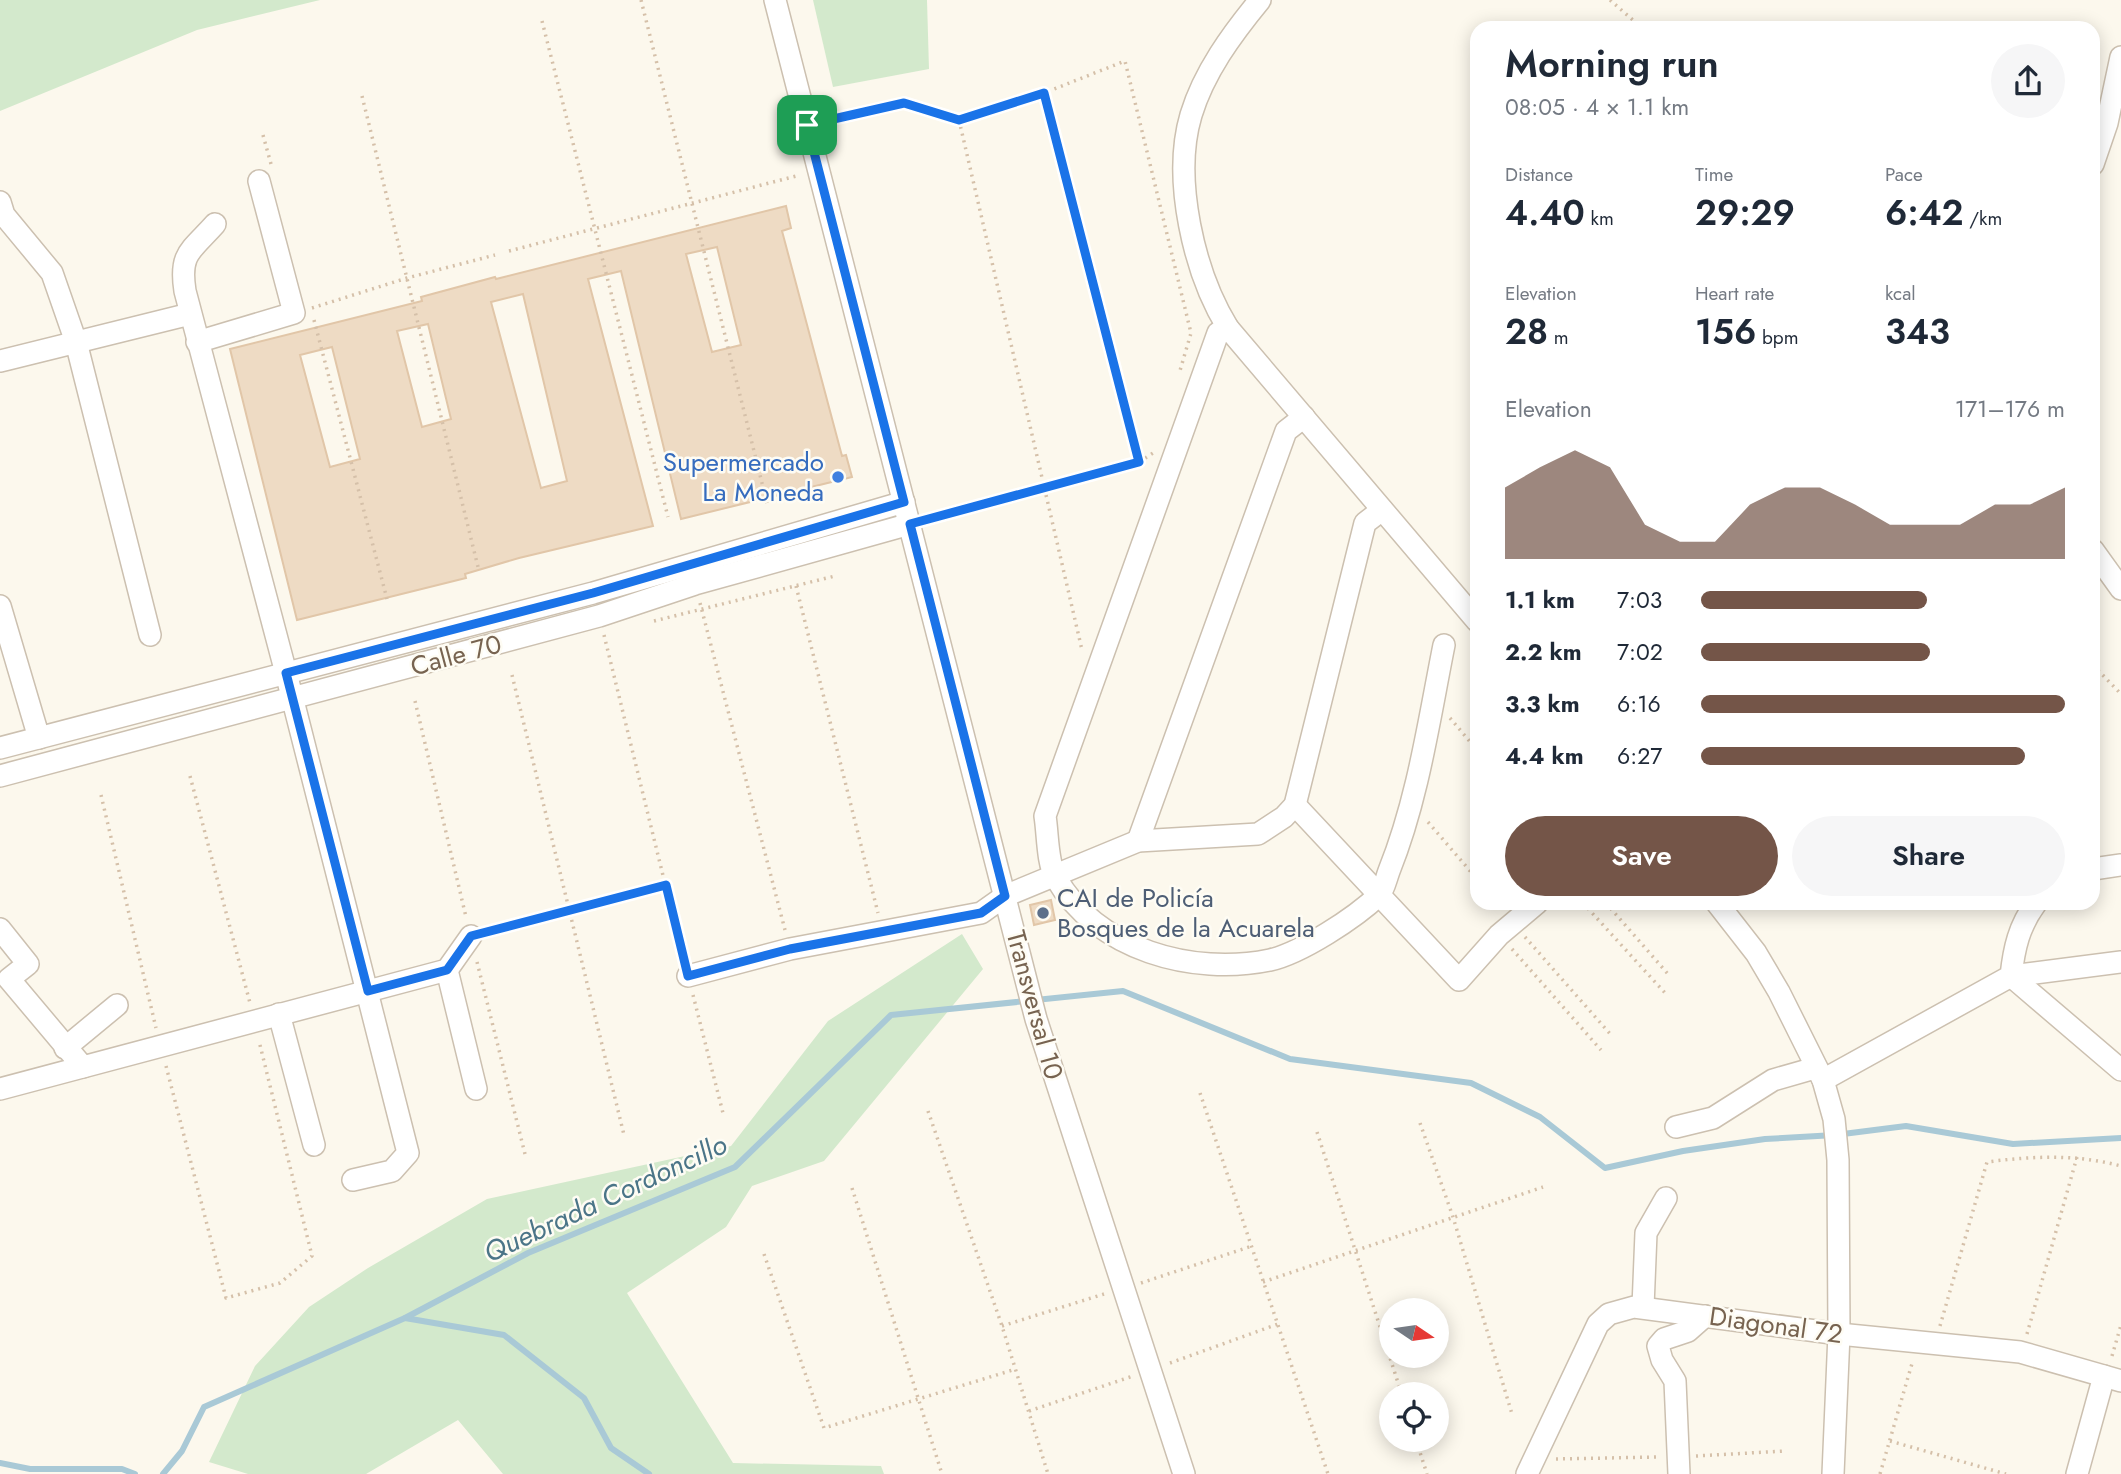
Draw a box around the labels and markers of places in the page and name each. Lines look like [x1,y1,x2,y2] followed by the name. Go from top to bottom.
[777,95,837,155] pin
[663,443,824,511] place label: Supermercado La Moneda
[830,469,846,485] marker: Supermercado La Moneda
[1057,879,1315,947] place label: CAI de Policía Bosques de la Acuarela
[1035,905,1051,921] marker: CAI de Policía Bosques de la Acuarela

